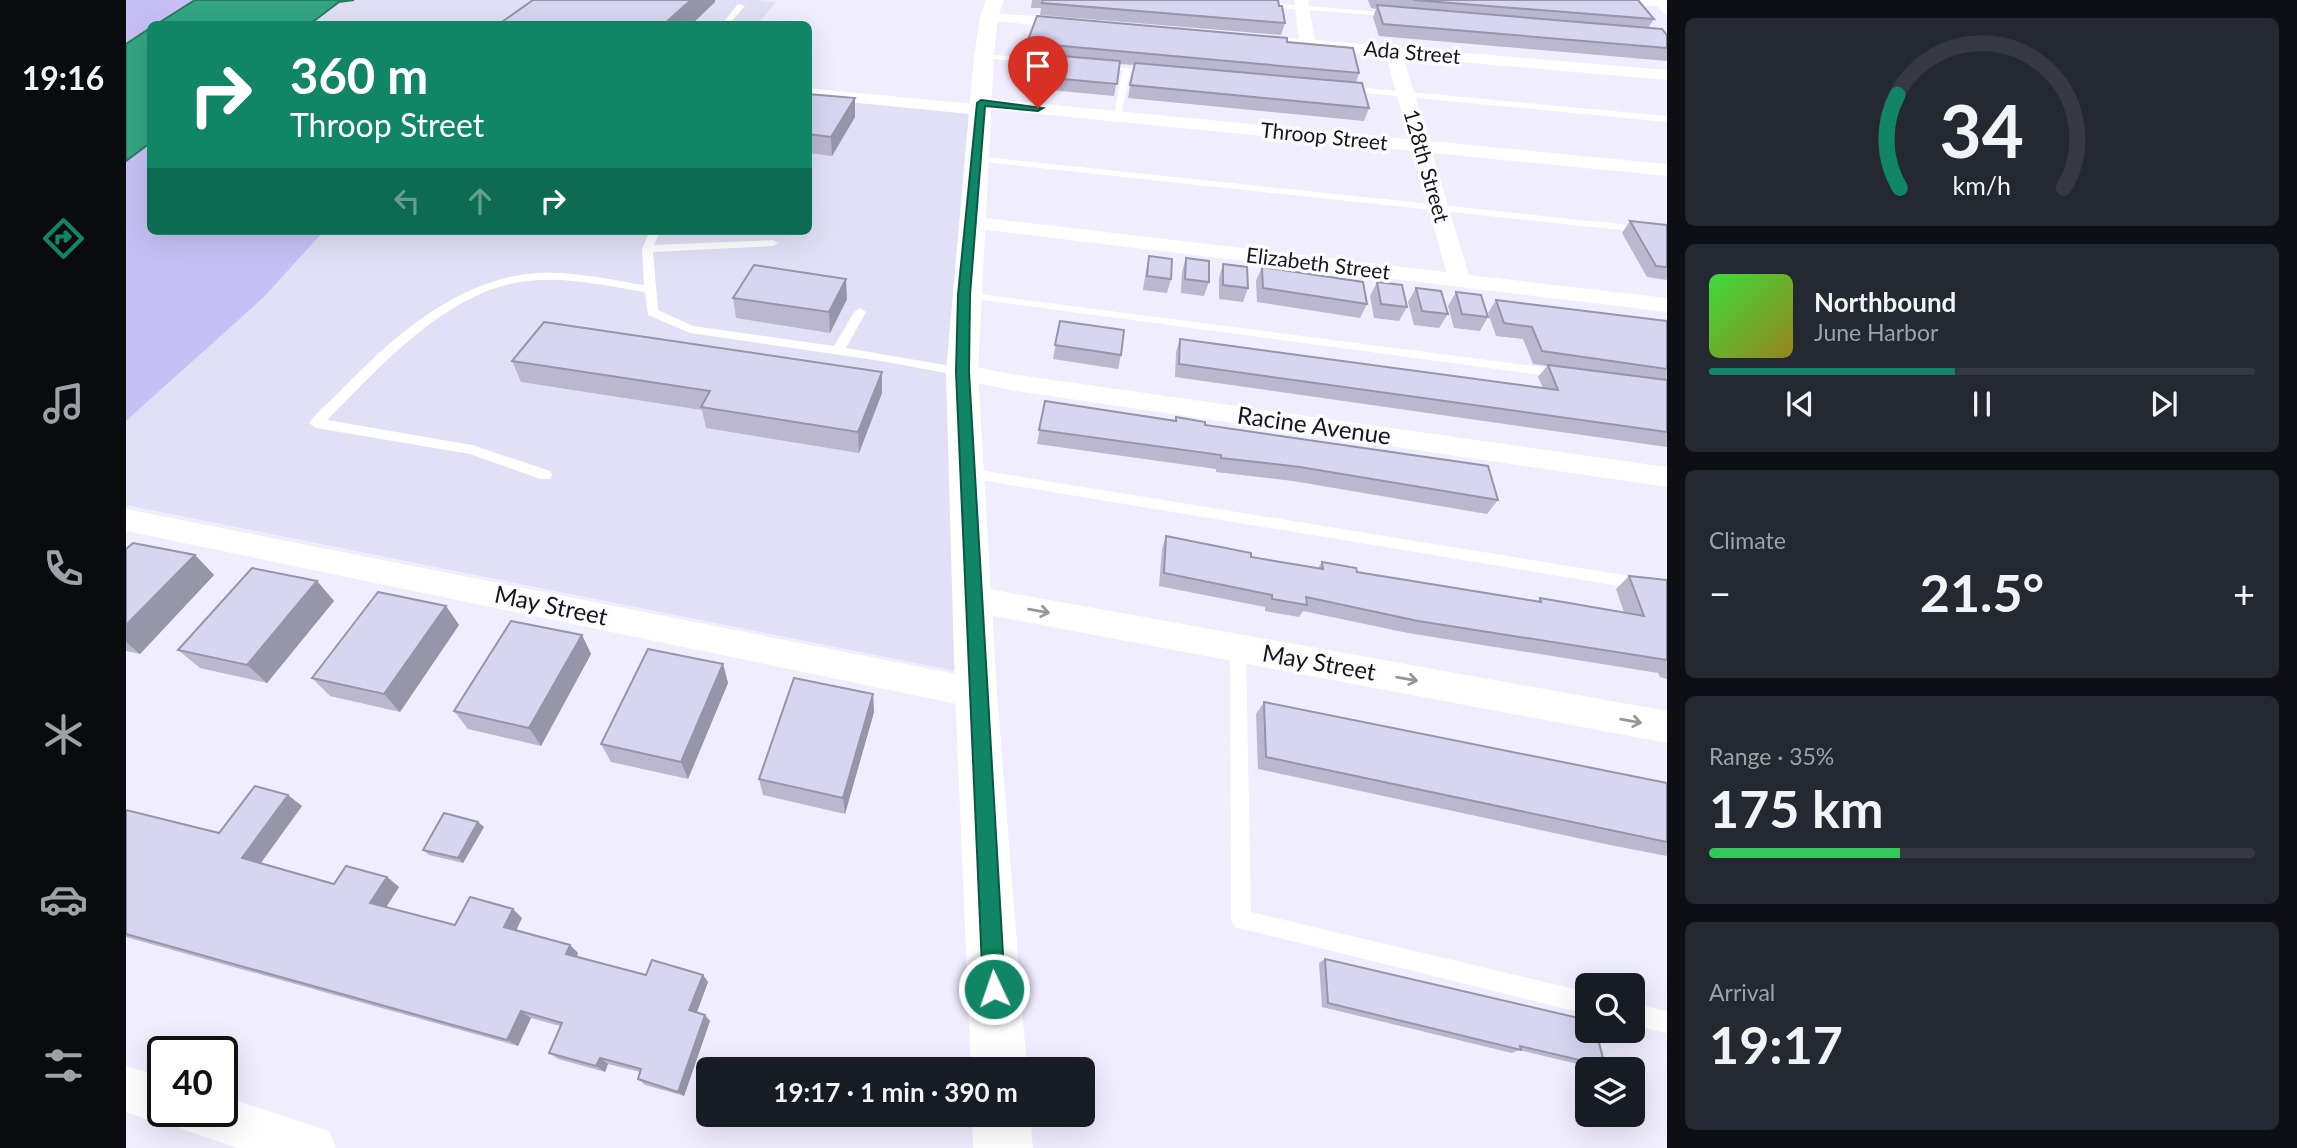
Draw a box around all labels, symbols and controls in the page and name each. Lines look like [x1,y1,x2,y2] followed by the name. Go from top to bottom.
[1363,35,1462,68] street label: Ada Street
[1008,36,1068,108] pin
[290,46,428,104] text: 360 m
[1019,47,1057,85] icon: arrive
[175,49,266,140] icon: right
[22,58,104,97] text: 19:16
[1940,86,2024,174] text: 34
[290,105,484,144] text: Throop Street
[1399,106,1456,225] street label: 128th Street
[1259,116,1389,155] street label: Throop Street
[1953,170,2011,200] text: km/h
[388,182,426,220] icon: left
[461,182,499,220] icon: ahead
[534,182,572,220] icon: right
[39,214,88,263] icon: directions
[1245,241,1392,284] street label: Elizabeth Street
[1814,286,1956,318] text: Northbound
[1814,318,1938,346] text: June Harbor
[39,379,88,428] icon: music
[1781,385,1819,423] icon: previous
[1963,385,2001,423] icon: pause
[2145,385,2183,423] icon: next
[1236,399,1393,450] street label: Racine Avenue
[1709,526,1786,554] text: Climate
[39,544,88,593] icon: phone
[1920,561,2044,623] text: 21.5°
[1709,570,1731,616] text: −
[2233,570,2255,616] text: +
[492,578,611,631] street label: May Street
[1027,605,1050,619] one-way arrow
[1260,637,1379,686] street label: May Street
[1395,673,1418,687] one-way arrow
[39,710,88,759] icon: climate
[1619,714,1642,728] one-way arrow
[1709,742,1834,770] text: Range · 35%
[1709,777,1883,839] text: 175 km
[39,875,88,924] icon: car
[957,952,1031,1026] position arrow
[1575,973,1645,1127] map controls
[1575,973,1645,1043] button: search
[1709,978,1775,1006] text: Arrival
[1709,1013,1843,1075] text: 19:17
[147,1036,238,1127] speed limit sign: 40
[39,1041,88,1090] icon: filters
[1575,1057,1645,1127] button: layers
[773,1076,1018,1108] text: 19:17 · 1 min · 390 m

